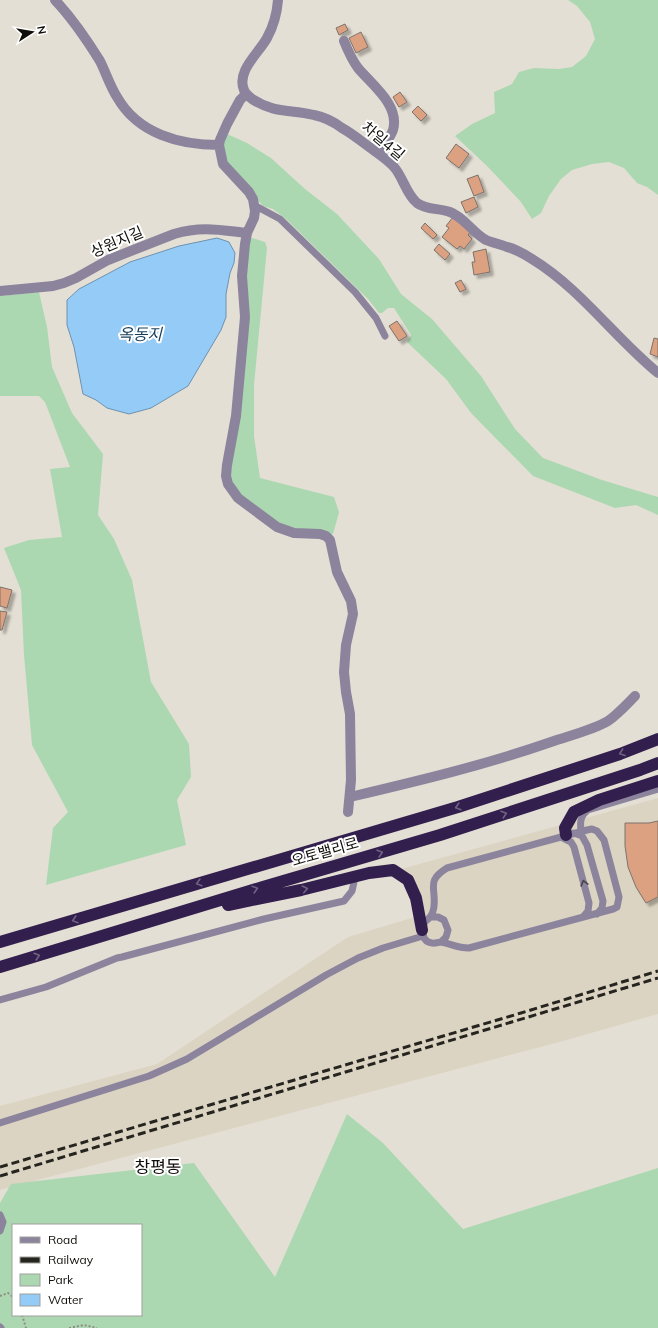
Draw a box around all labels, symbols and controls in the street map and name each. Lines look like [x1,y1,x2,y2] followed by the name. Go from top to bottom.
[12,12,52,52] north arrow
[34,24,49,35] text: N
[358,117,409,164] street label: 차일4길
[88,222,146,261] street label: 상원지길
[118,324,163,344] water label: 옥동지
[618,748,625,757] one-way arrow
[455,802,462,811] one-way arrow
[501,810,508,819] one-way arrow
[289,833,361,870] street label: 오토밸리로
[376,849,383,858] one-way arrow
[196,878,203,887] one-way arrow
[580,880,588,886] one-way arrow
[252,885,259,894] one-way arrow
[301,886,308,894] one-way arrow
[71,915,78,924] one-way arrow
[34,952,41,961] one-way arrow
[135,1156,181,1177] district label: 창평동
[12,1224,142,1316] legend
[48,1232,77,1247] text: Road
[48,1252,94,1267] text: Railway
[48,1272,74,1287] text: Park
[48,1292,84,1307] text: Water

